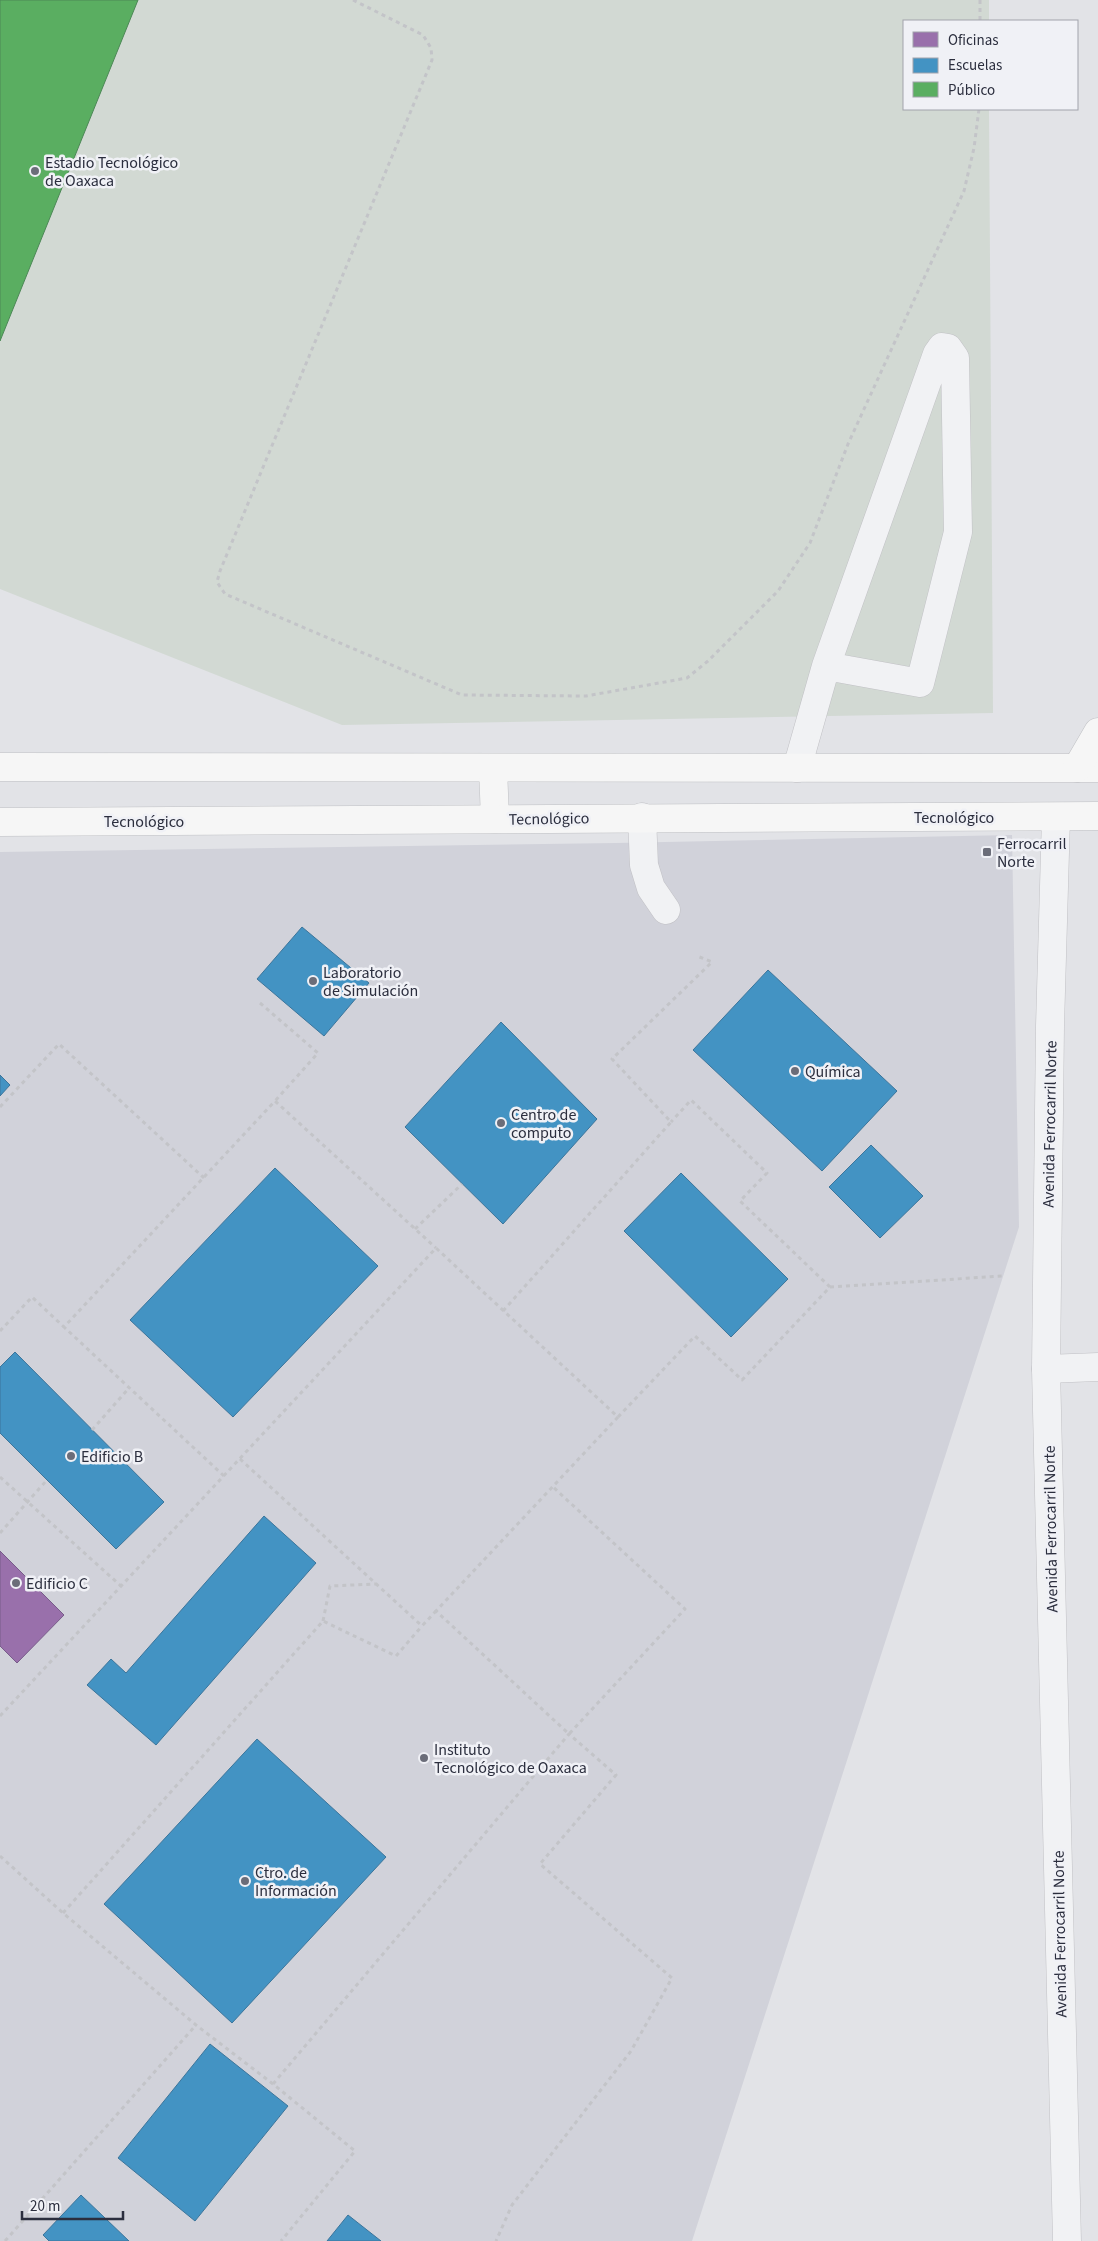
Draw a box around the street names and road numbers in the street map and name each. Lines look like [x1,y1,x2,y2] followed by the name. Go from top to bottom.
[509,807,589,831] street label: Tecnológico
[914,807,994,829] street label: Tecnológico
[104,811,184,833] street label: Tecnológico
[1038,1040,1062,1208] street label: Avenida Ferrocarril Norte
[1039,1445,1063,1613] street label: Avenida Ferrocarril Norte
[1048,1850,1072,2018] street label: Avenida Ferrocarril Norte

